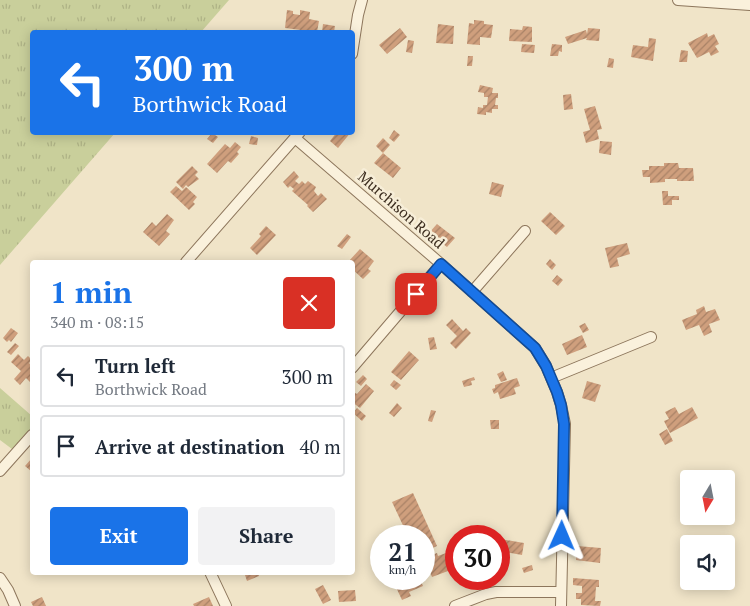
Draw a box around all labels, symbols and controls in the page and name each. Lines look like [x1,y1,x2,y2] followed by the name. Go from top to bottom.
[133,45,234,91] text: 300 m
[50,50,115,115] icon: left
[133,89,287,118] text: Borthwick Road
[354,166,449,252] street label: Murchison Road
[50,272,132,312] text: 1 min
[395,273,437,315] pin
[283,277,335,329] button: close
[402,280,430,308] icon: arrive
[50,311,144,333] text: 340 m · 08:15
[95,353,176,378] text: Turn left
[52,362,80,390] icon: left
[282,364,333,389] text: 300 m
[95,378,207,400] text: Borthwick Road
[52,432,80,460] icon: arrive
[95,434,284,459] text: Arrive at destination
[299,434,341,459] text: 40 m
[680,470,735,525] north arrow
[680,470,735,590] map controls
[50,507,188,565] button: Exit
[198,507,335,565] button: Share
[535,509,587,561] position arrow
[445,525,510,590] speed limit sign: 30
[388,535,417,568] text: 21
[680,535,735,590] button: sound
[389,562,416,577] text: km/h

